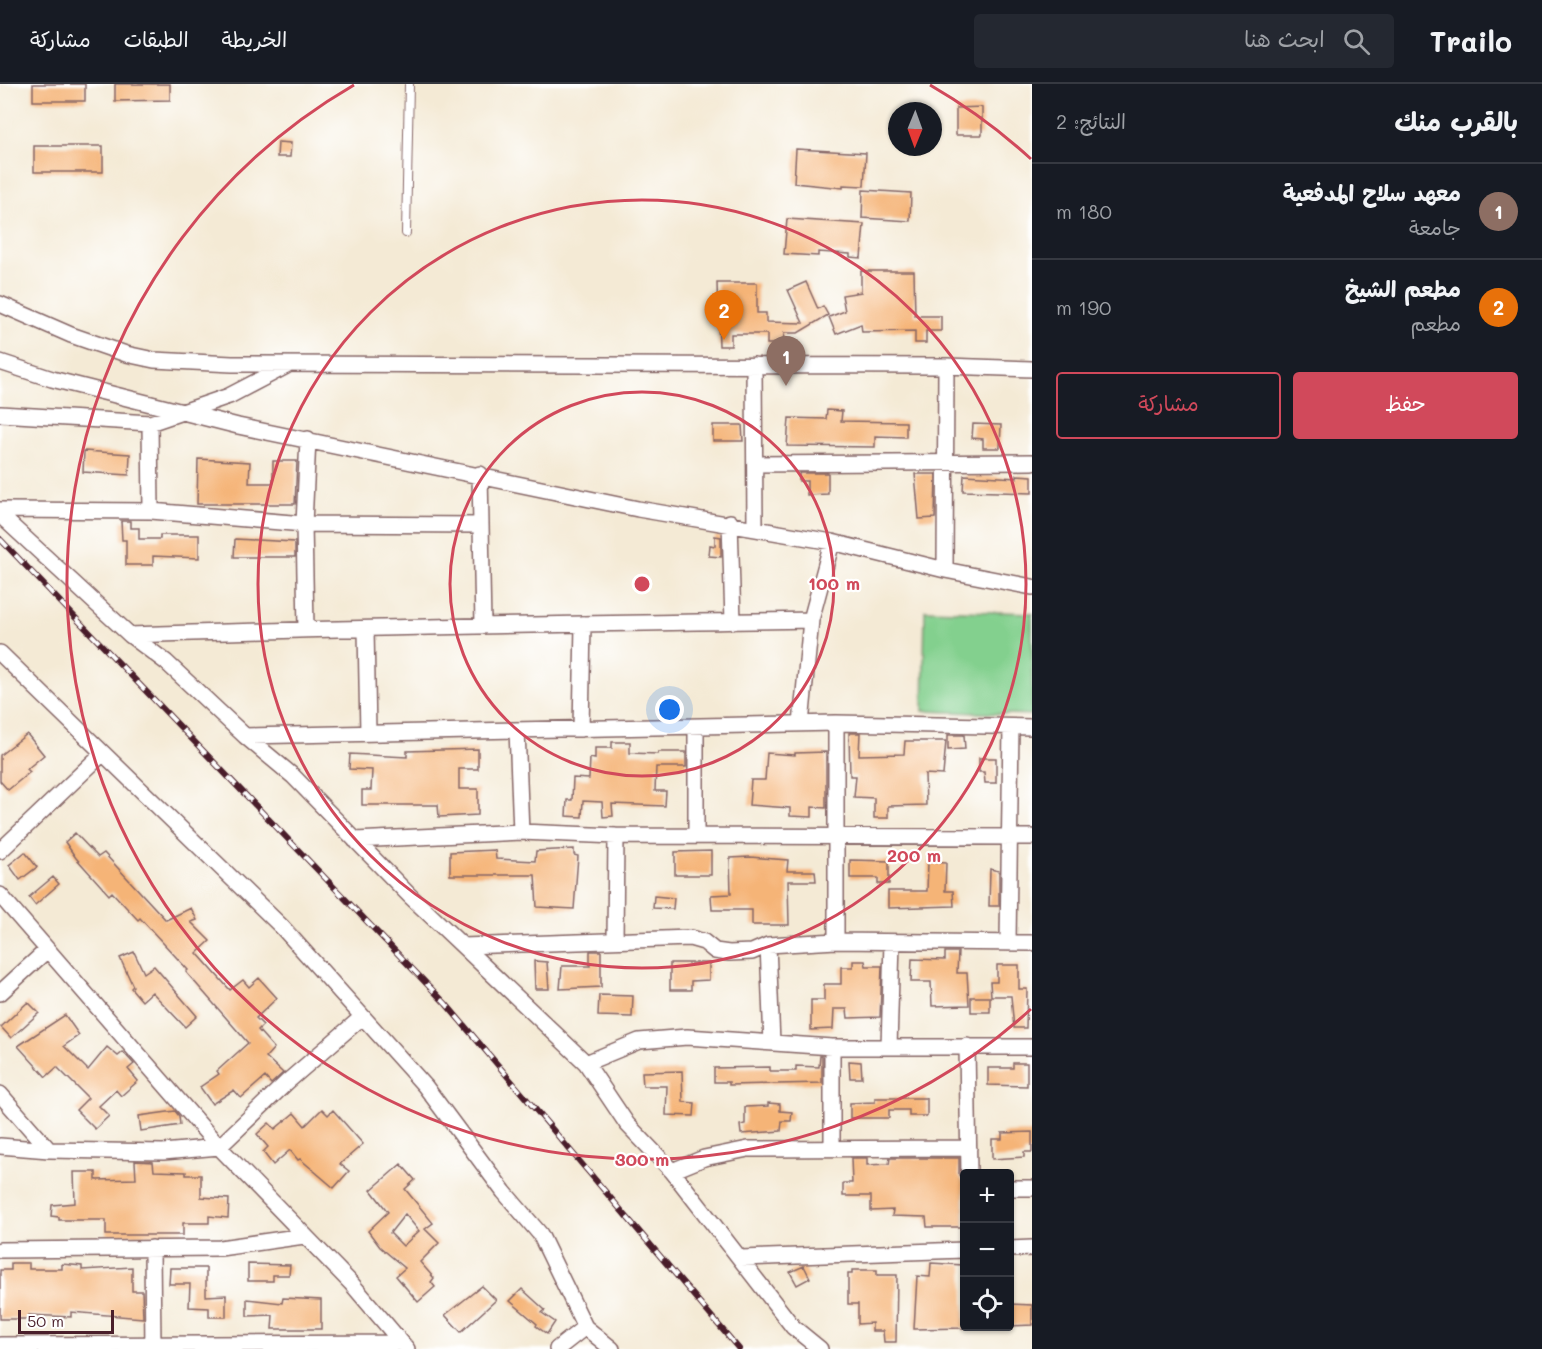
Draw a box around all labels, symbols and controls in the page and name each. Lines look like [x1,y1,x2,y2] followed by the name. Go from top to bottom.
[974,14,1394,68] search box
[1430,23,1512,59] text: Trailo
[1244,24,1325,53] text: ابحث هنا
[30,25,91,52] text: مشاركة
[124,25,189,52] text: الطبقات
[222,25,287,52] text: الخريطة
[1340,25,1373,58] icon: search
[888,102,942,156] north arrow
[1395,104,1518,138] text: بالقرب منك
[1056,108,1126,134] text: النتائج: 2
[1283,178,1461,207] text: معهد سلاح المدفعية
[1056,198,1112,224] text: 180 m
[1494,198,1503,224] text: 1
[1409,214,1461,240] text: جامعة
[1345,274,1461,303] text: مطعم الشيخ
[704,290,744,340] pin: 2
[1056,294,1111,320] text: 190 m
[1493,294,1504,320] text: 2
[1410,310,1461,336] text: مطعم
[766,336,806,386] pin: 1
[1056,372,1281,439] button: مشاركة
[1293,372,1518,439] button: حفظ
[808,571,860,595] text: 100 m
[632,574,652,594] centre of rings
[655,695,684,724] your location
[887,843,941,867] text: 200 m
[615,1147,669,1171] text: 300 m
[960,1169,1014,1331] map controls
[960,1169,1014,1223] button: +
[960,1223,1014,1277] button: −
[960,1277,1014,1331] button: locate
[18,1307,114,1334] scale bar
[27,1310,64,1331] text: 50 m

